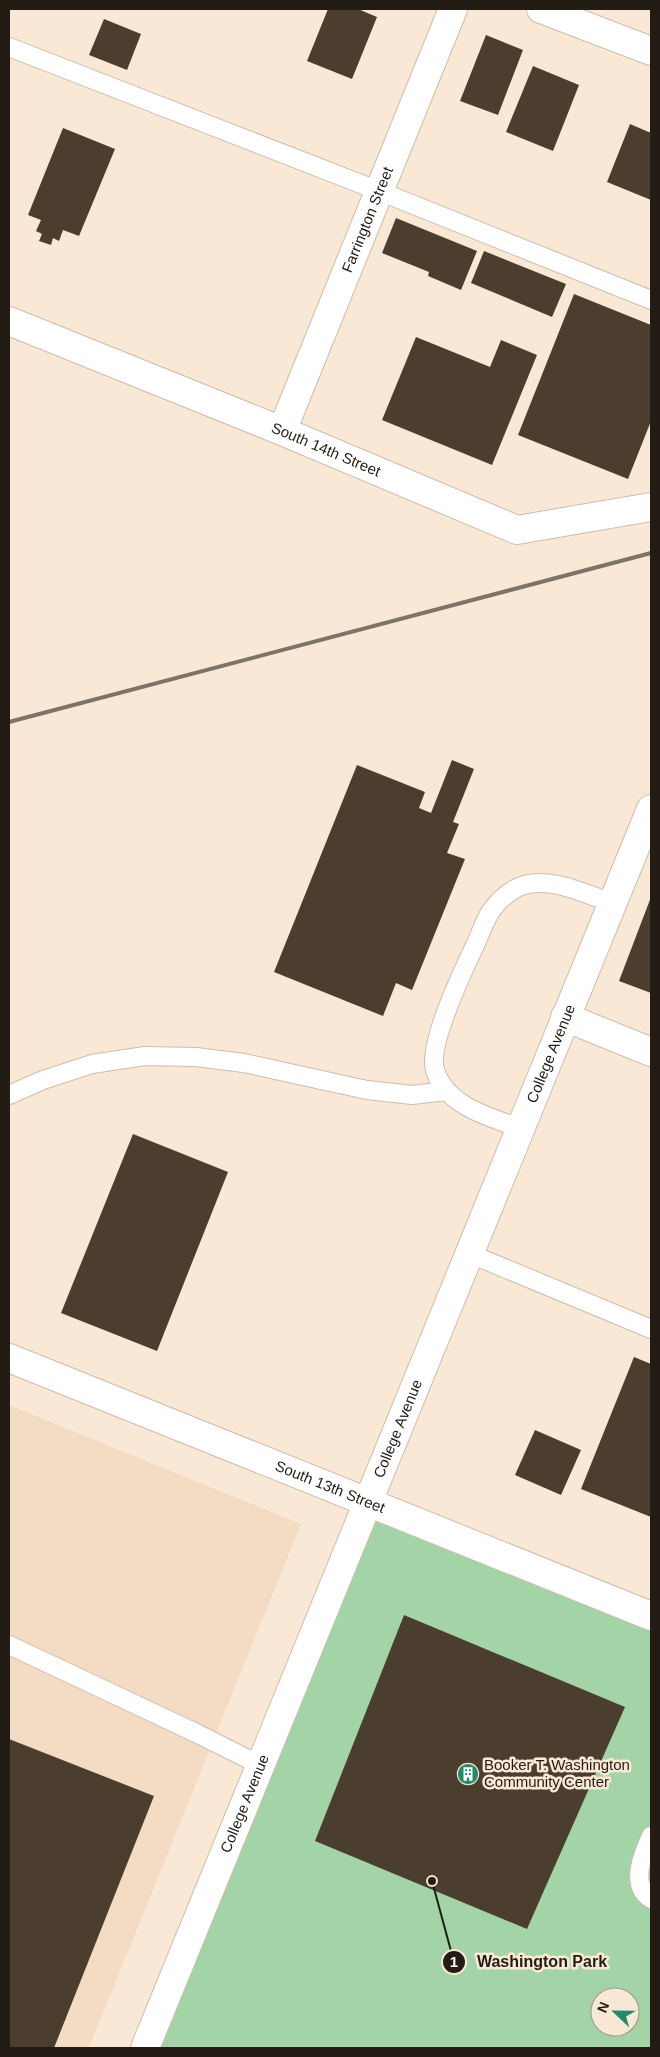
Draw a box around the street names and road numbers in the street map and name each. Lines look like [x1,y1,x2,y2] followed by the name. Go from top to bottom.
[338,163,396,275] street label: Farrington Street
[269,419,384,480] street label: South 14th Street
[523,1002,578,1105] street label: College Avenue
[370,1377,425,1480] street label: College Avenue
[273,1457,388,1517] street label: South 13th Street
[217,1752,272,1855] street label: College Avenue

